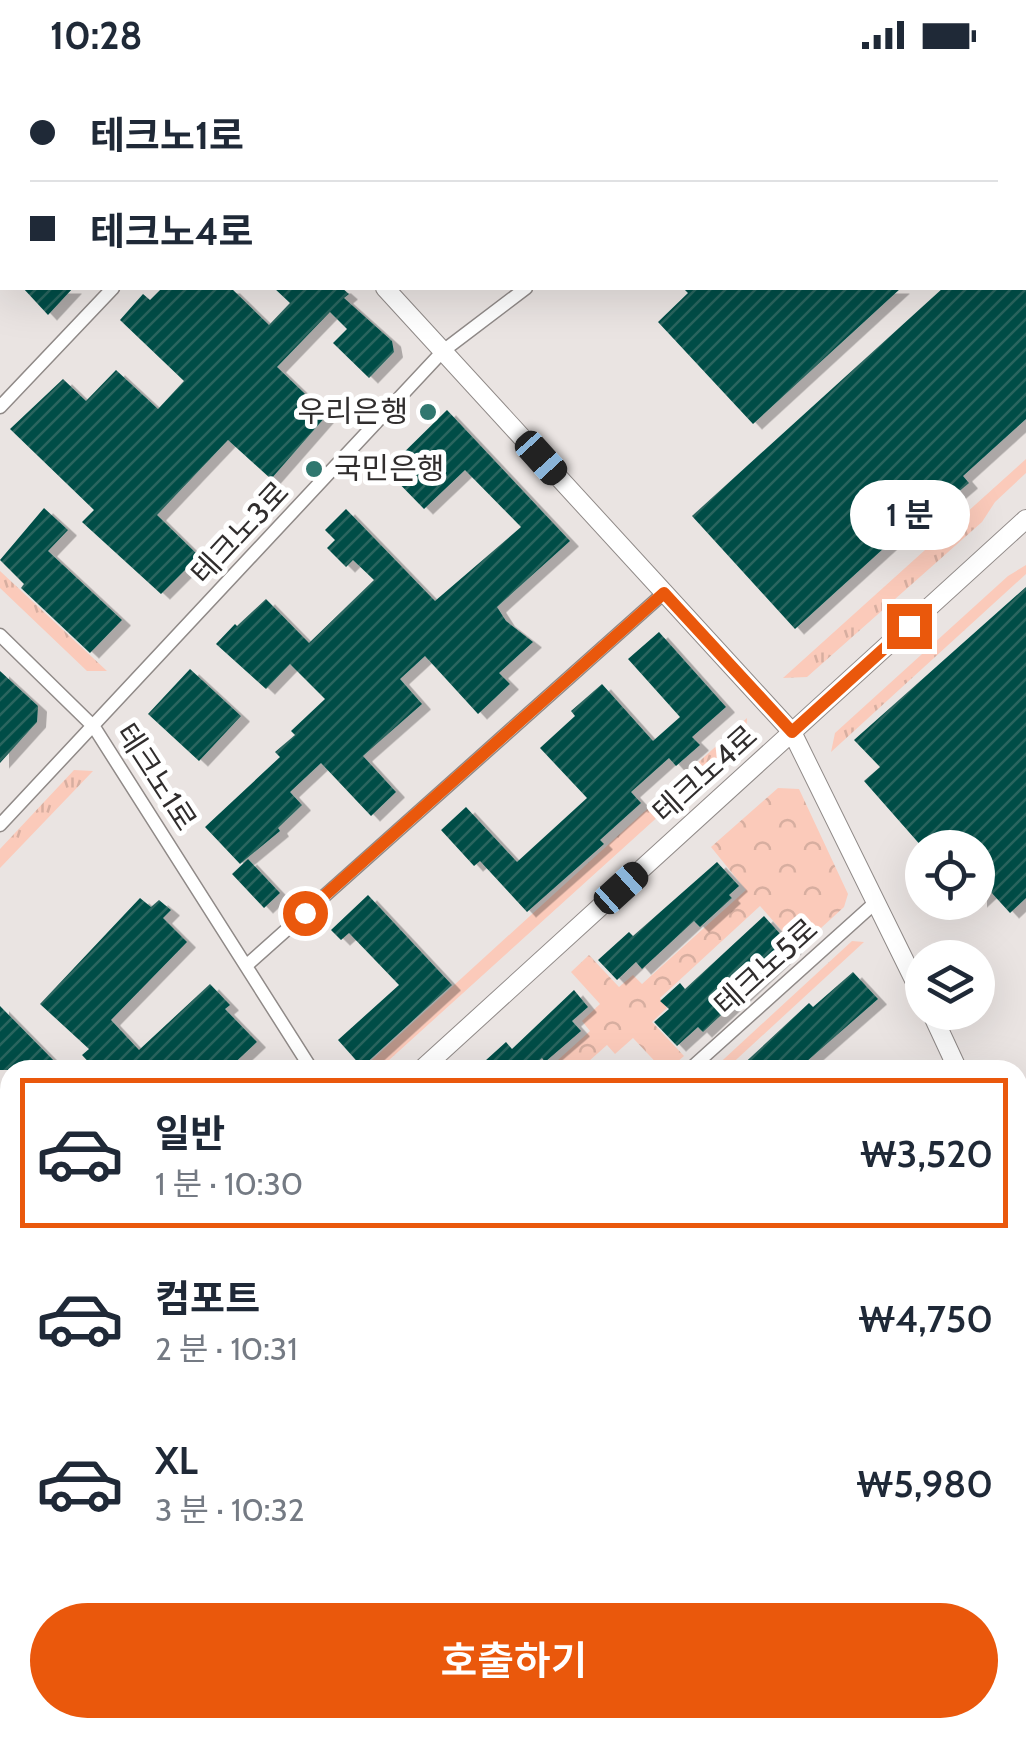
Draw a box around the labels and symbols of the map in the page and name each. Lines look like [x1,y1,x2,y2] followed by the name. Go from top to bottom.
[298,393,408,430] place label: 우리은행
[417,401,439,423] marker: 우리은행
[510,426,572,490] car
[334,450,444,487] place label: 국민은행
[303,458,325,480] marker: 국민은행
[183,474,296,592] street label: 테크노3로
[849,481,969,551] callout: 1 분
[887,604,932,649] route end
[108,716,205,837] street label: 테크노1로
[645,717,765,830] street label: 테크노4로
[589,857,653,919] car
[283,891,328,936] route start
[706,911,825,1023] street label: 테크노5로

